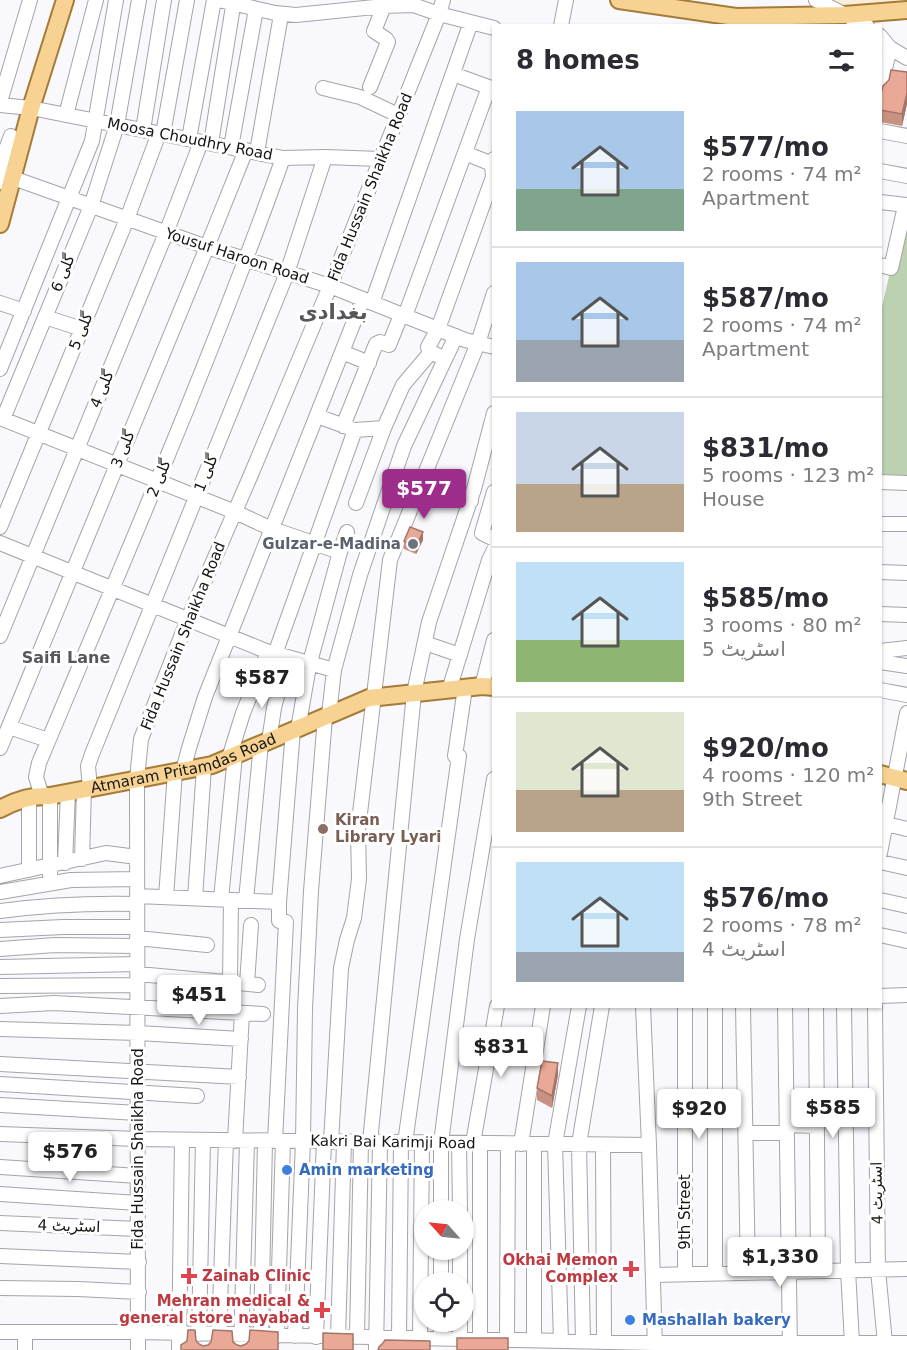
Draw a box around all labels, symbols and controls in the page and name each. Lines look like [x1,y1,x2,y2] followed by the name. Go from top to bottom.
[825,44,858,77] icon: filters
[516,45,640,75] text: 8 homes
[324,90,416,284] street label: Fida Hussain Shaikha Road
[106,114,274,164] street label: Moosa Choudhry Road
[702,132,829,162] text: $577/mo
[564,135,636,207] icon: home
[702,162,862,186] text: 2 rooms · 74 m²
[702,186,809,210] text: Apartment
[162,224,311,288] street label: Yousuf Haroon Road
[47,251,79,294] street label: گلی 6
[702,283,829,313] text: $587/mo
[564,286,636,358] icon: home
[298,300,368,324] district label: بغدادی
[65,309,97,352] street label: گلی 5
[702,313,862,337] text: 2 rooms · 74 m²
[702,337,809,361] text: Apartment
[86,367,118,410] street label: گلی 4
[107,427,139,470] street label: گلی 3
[702,433,829,463] text: $831/mo
[564,436,636,508] icon: home
[190,451,222,494] street label: گلی 1
[143,456,175,499] street label: گلی 2
[702,463,874,487] text: 5 rooms · 123 m²
[388,469,460,520] pin: $577
[396,476,452,500] text: $577
[702,487,765,511] text: House
[262,535,401,553] place label: Gulzar-e-Madina
[406,537,420,551] marker: Gulzar-e-Madina
[137,539,229,733] street label: Fida Hussain Shaikha Road
[702,583,829,613] text: $585/mo
[564,586,636,658] icon: home
[702,613,862,637] text: 3 rooms · 80 m²
[702,637,786,661] text: اسٹریٹ 5
[22,648,110,667] district label: Saifi Lane
[226,658,298,709] pin: $587
[234,665,290,689] text: $587
[89,730,279,797] street label: Atmaram Pritamdas Road
[702,733,829,763] text: $920/mo
[564,736,636,808] icon: home
[702,763,874,787] text: 4 rooms · 120 m²
[702,787,802,811] text: 9th Street
[335,811,441,846] place label: Kiran Library Lyari
[316,822,330,836] marker: Kiran Library Lyari
[702,883,829,913] text: $576/mo
[564,886,636,958] icon: home
[702,913,862,937] text: 2 rooms · 78 m²
[702,937,786,961] text: اسٹریٹ 4
[163,975,235,1026] pin: $451
[171,982,227,1006] text: $451
[465,1027,537,1078] pin: $831
[473,1034,529,1058] text: $831
[129,1048,147,1250] street label: Fida Hussain Shaikha Road
[797,1088,869,1139] pin: $585
[663,1089,735,1140] pin: $920
[805,1095,861,1119] text: $585
[671,1096,727,1120] text: $920
[34,1132,106,1183] pin: $576
[310,1132,476,1152] street label: Kakri Bai Karimji Road
[42,1139,98,1163] text: $576
[299,1161,434,1179] place label: Amin marketing
[867,1161,887,1225] street label: اسٹریٹ 4
[280,1163,294,1177] marker: Amin marketing
[676,1174,694,1250] street label: 9th Street
[414,1200,474,1260] north arrow
[414,1200,474,1332] map controls
[37,1216,101,1236] street label: اسٹریٹ 4
[731,1237,829,1288] pin: $1,330
[741,1244,819,1268] text: $1,330
[502,1251,618,1286] place label: Okhai Memon Complex
[622,1260,640,1278] marker: Okhai Memon Complex
[180,1267,198,1285] marker: Zainab Clinic
[202,1267,311,1285] place label: Zainab Clinic
[414,1272,474,1332] button: locate
[119,1292,310,1327] place label: Mehran medical & general store nayabad
[315,1303,329,1317] marker: Mehran medical & general store nayabad
[642,1311,791,1329] place label: Mashallah bakery
[623,1313,637,1327] marker: Mashallah bakery

